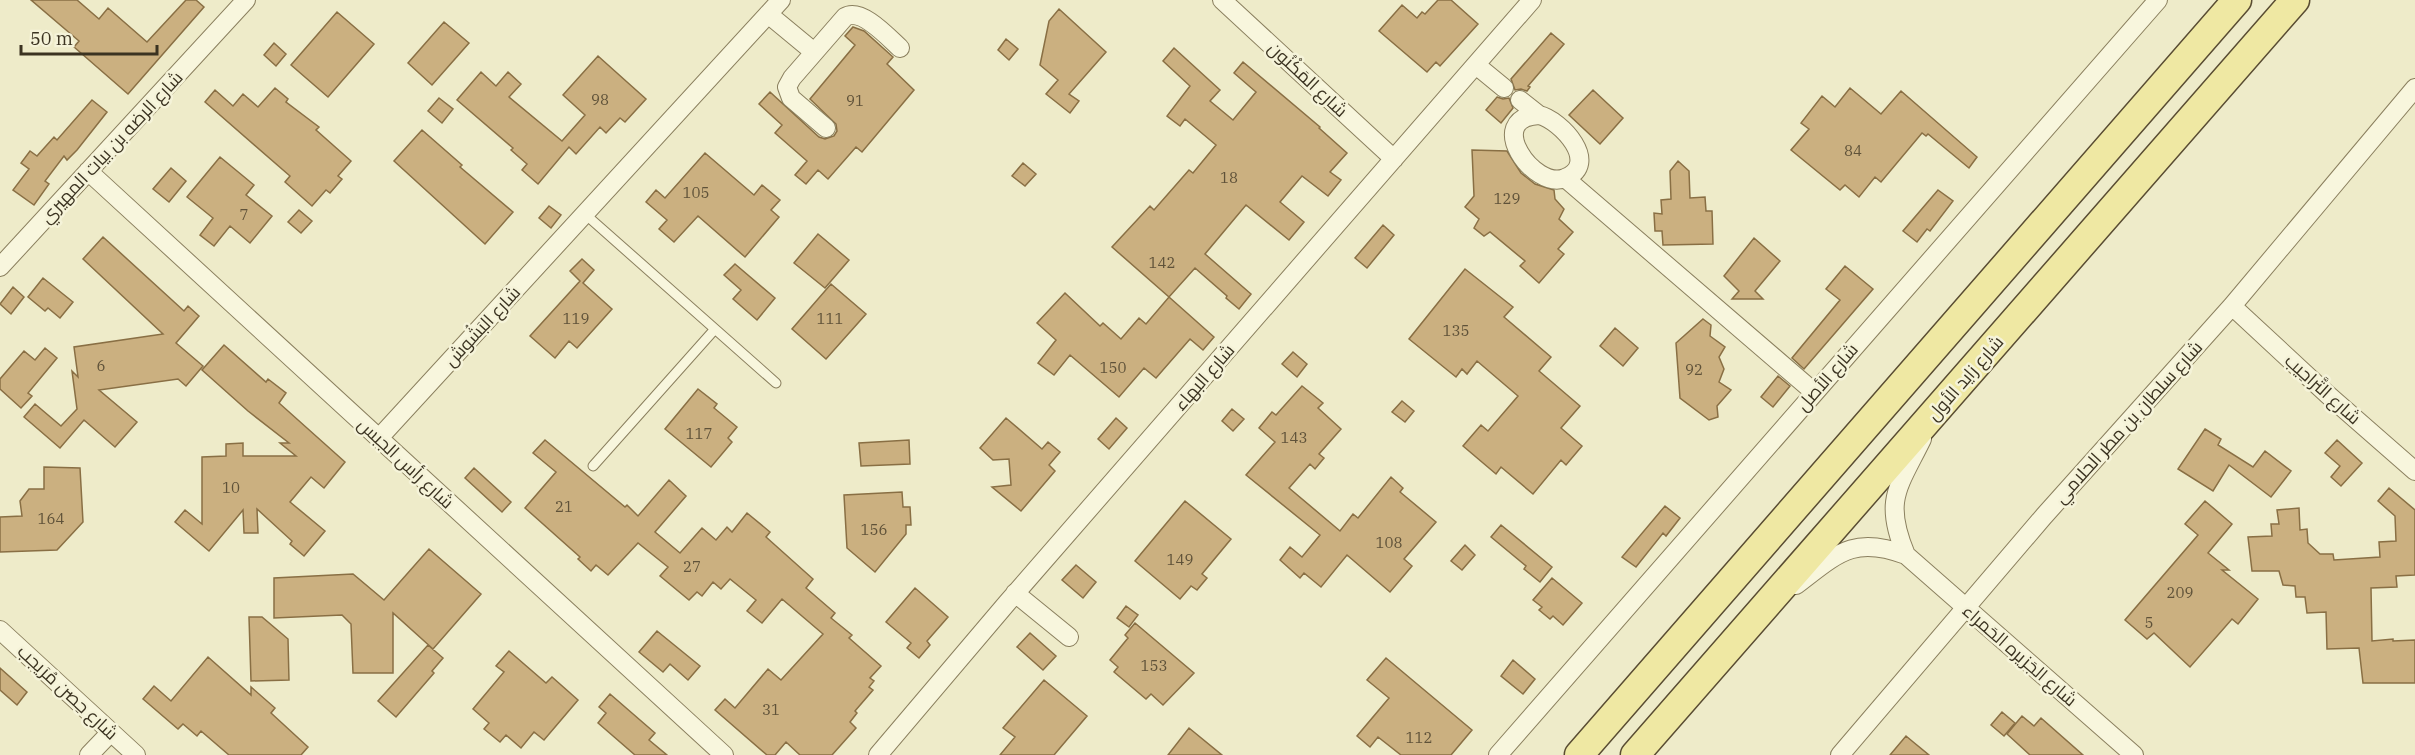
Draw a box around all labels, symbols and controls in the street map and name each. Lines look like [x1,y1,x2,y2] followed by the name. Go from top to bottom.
[21,18,158,56] scale bar
[30,27,73,50] text: 50 m
[1263,36,1353,122] street label: شارع المَكْنُون
[35,66,190,230] street label: شارع الرضه بن بيات المهيري
[591,90,609,109] house number: 98
[846,91,864,110] house number: 91
[1844,141,1862,160] house number: 84
[1220,168,1238,187] house number: 18
[682,183,710,202] house number: 105
[1493,189,1521,208] house number: 129
[239,205,249,224] house number: 7
[1148,253,1176,272] house number: 142
[438,280,526,372] street label: شارع البَشُوش
[562,309,590,328] house number: 119
[816,309,844,328] house number: 111
[1442,321,1470,340] house number: 135
[1922,331,2009,426] street label: شارع زايد الأول
[2049,336,2209,510] street label: شارع سلطان بن مطر الحلامي
[1791,338,1864,416] street label: شارع الأصل
[1169,339,1240,416] street label: شارع البهاء
[2280,349,2366,430] street label: شارع التَّراحِيب
[96,356,106,375] house number: 6
[1099,358,1127,377] house number: 150
[1685,360,1703,379] house number: 92
[353,413,459,514] street label: شارع رأس الجبس
[685,424,713,443] house number: 117
[1280,428,1308,447] house number: 143
[222,478,240,497] house number: 10
[555,497,573,516] house number: 21
[37,509,65,528] house number: 164
[860,520,888,539] house number: 156
[1375,533,1403,552] house number: 108
[1166,550,1194,569] house number: 149
[683,557,701,576] house number: 27
[2166,583,2194,602] house number: 209
[1957,599,2082,712] street label: شارع الجَزيره الحَمراء
[2144,613,2154,632] house number: 5
[12,639,123,745] street label: شارع حِصن مُرَيجب
[1140,656,1168,675] house number: 153
[762,700,780,719] house number: 31
[1405,728,1433,747] house number: 112

